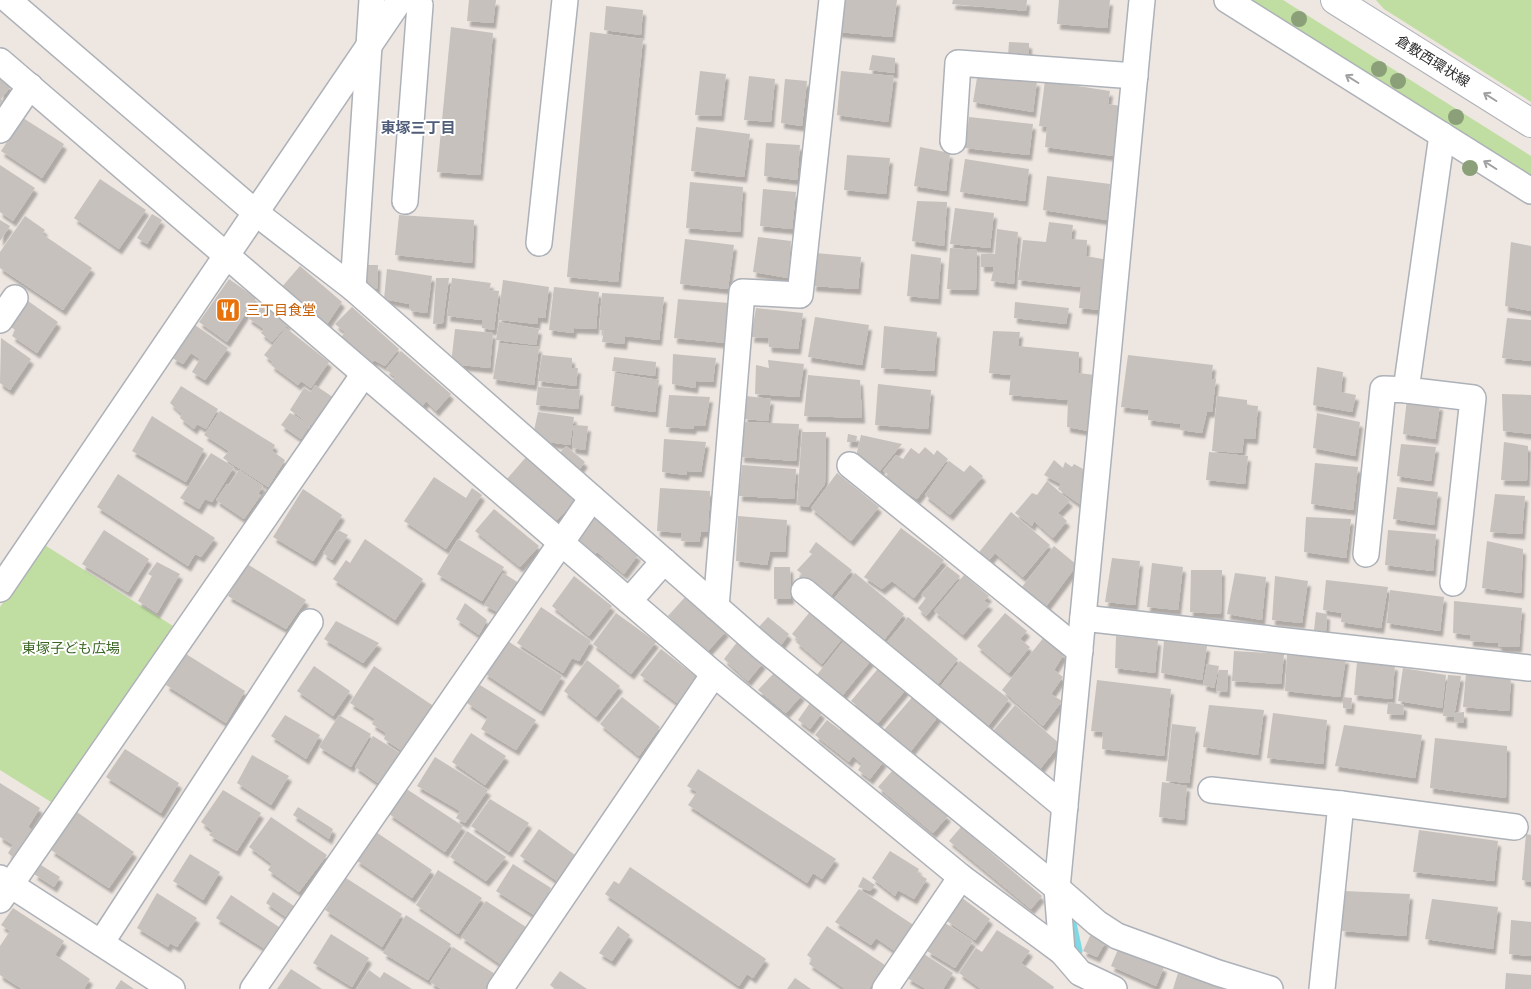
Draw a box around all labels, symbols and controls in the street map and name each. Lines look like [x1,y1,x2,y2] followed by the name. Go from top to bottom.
[1393,32,1473,90] street label: 倉敷西環状線
[1346,73,1360,83] one-way arrow
[1483,92,1497,102] one-way arrow
[380,119,456,137] district label: 東塚三丁目
[1483,160,1497,170] one-way arrow
[215,297,241,323] restaurant icon: 三丁目食堂
[246,302,316,318] place label: 三丁目食堂
[22,640,120,656] park label: 東塚子ども広場

